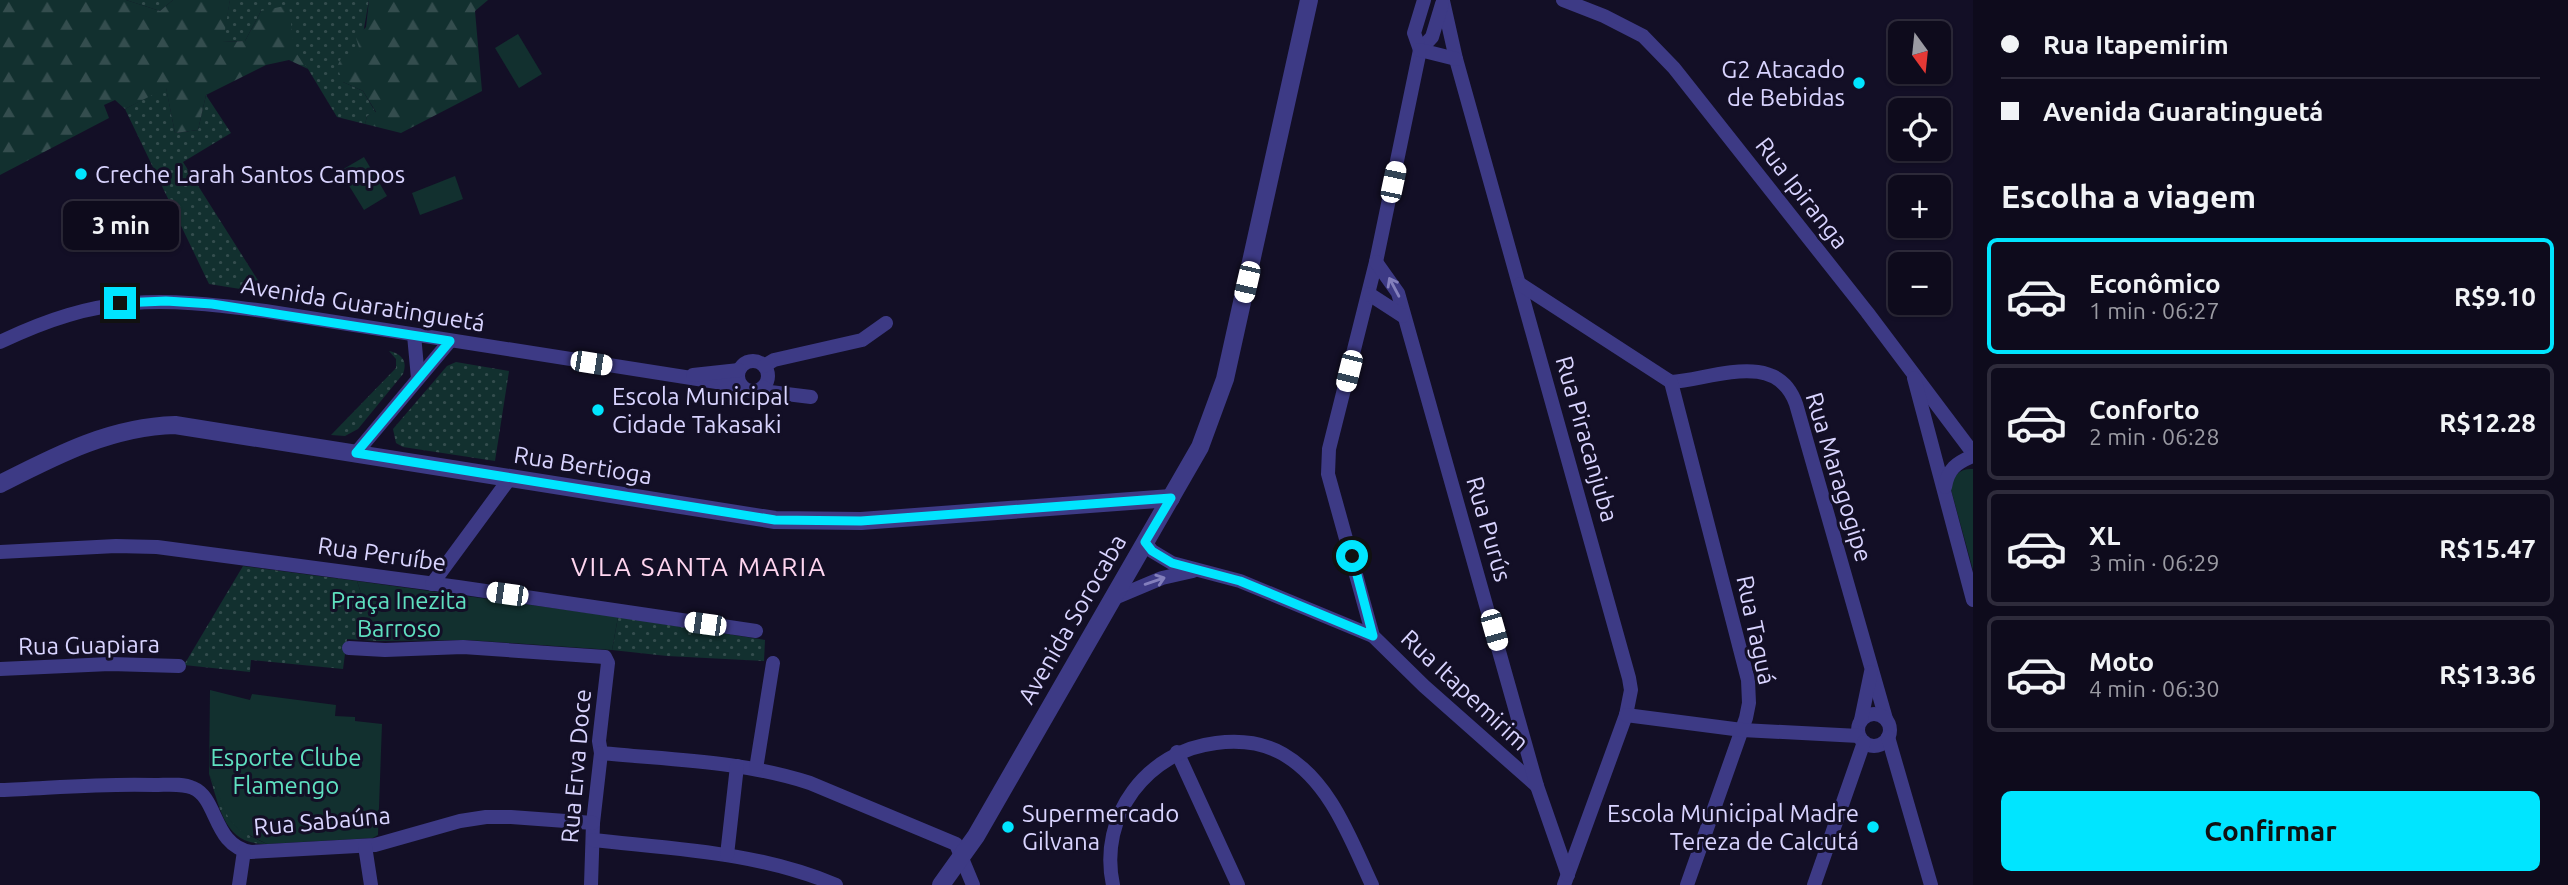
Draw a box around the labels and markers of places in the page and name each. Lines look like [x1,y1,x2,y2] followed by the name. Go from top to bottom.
[1721,56,1845,111] place label: G2 Atacado de Bebidas
[1851,75,1867,91] marker: G2 Atacado de Bebidas
[95,161,405,188] place label: Creche Larah Santos Campos
[73,166,89,182] marker: Creche Larah Santos Campos
[612,383,789,438] place label: Escola Municipal Cidade Takasaki
[590,402,606,418] marker: Escola Municipal Cidade Takasaki
[1022,800,1179,855] place label: Supermercado Gilvana
[1607,800,1859,855] place label: Escola Municipal Madre Tereza de Calcutá
[1000,819,1016,835] marker: Supermercado Gilvana
[1865,819,1881,835] marker: Escola Municipal Madre Tereza de Calcutá

